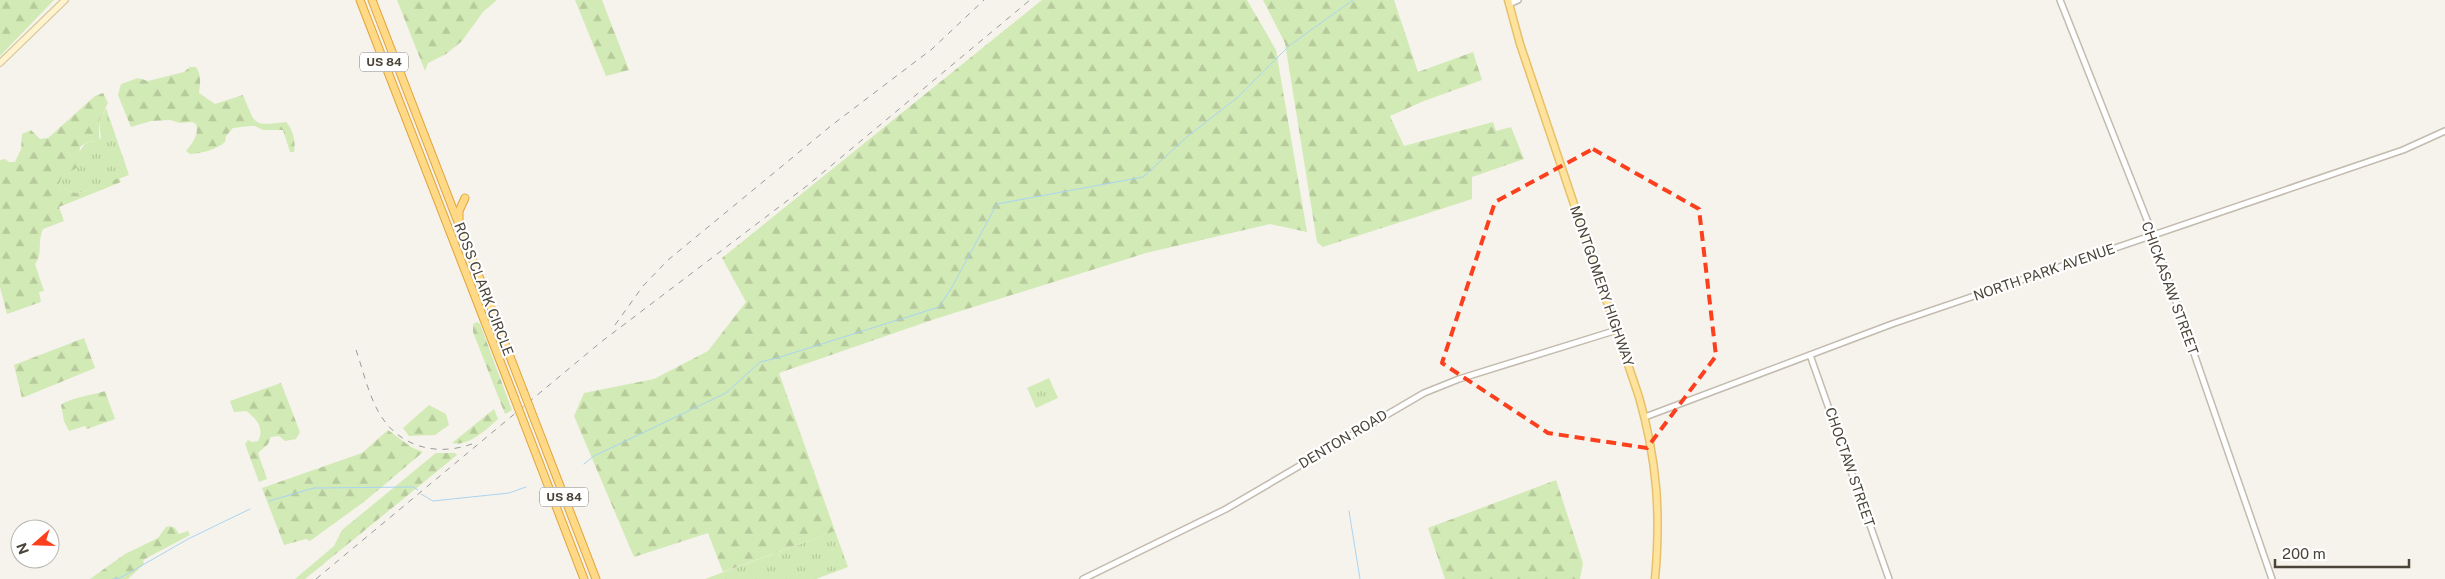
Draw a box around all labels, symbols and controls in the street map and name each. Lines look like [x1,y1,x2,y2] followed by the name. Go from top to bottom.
[360,52,408,72] road number: US 84
[1567,203,1637,369] street label: MONTGOMERY HIGHWAY
[2138,219,2202,357] street label: CHICKASAW STREET
[451,220,517,358] street label: ROSS CLARK CIRCLE
[1971,240,2117,304] street label: NORTH PARK AVENUE
[1822,405,1878,529] street label: CHOCTAW STREET
[1296,406,1390,472] street label: DENTON ROAD
[540,488,588,507] road number: US 84
[10,519,60,569] north arrow
[2275,536,2409,568] scale bar
[13,541,32,556] text: N
[2282,545,2326,562] text: 200 m

